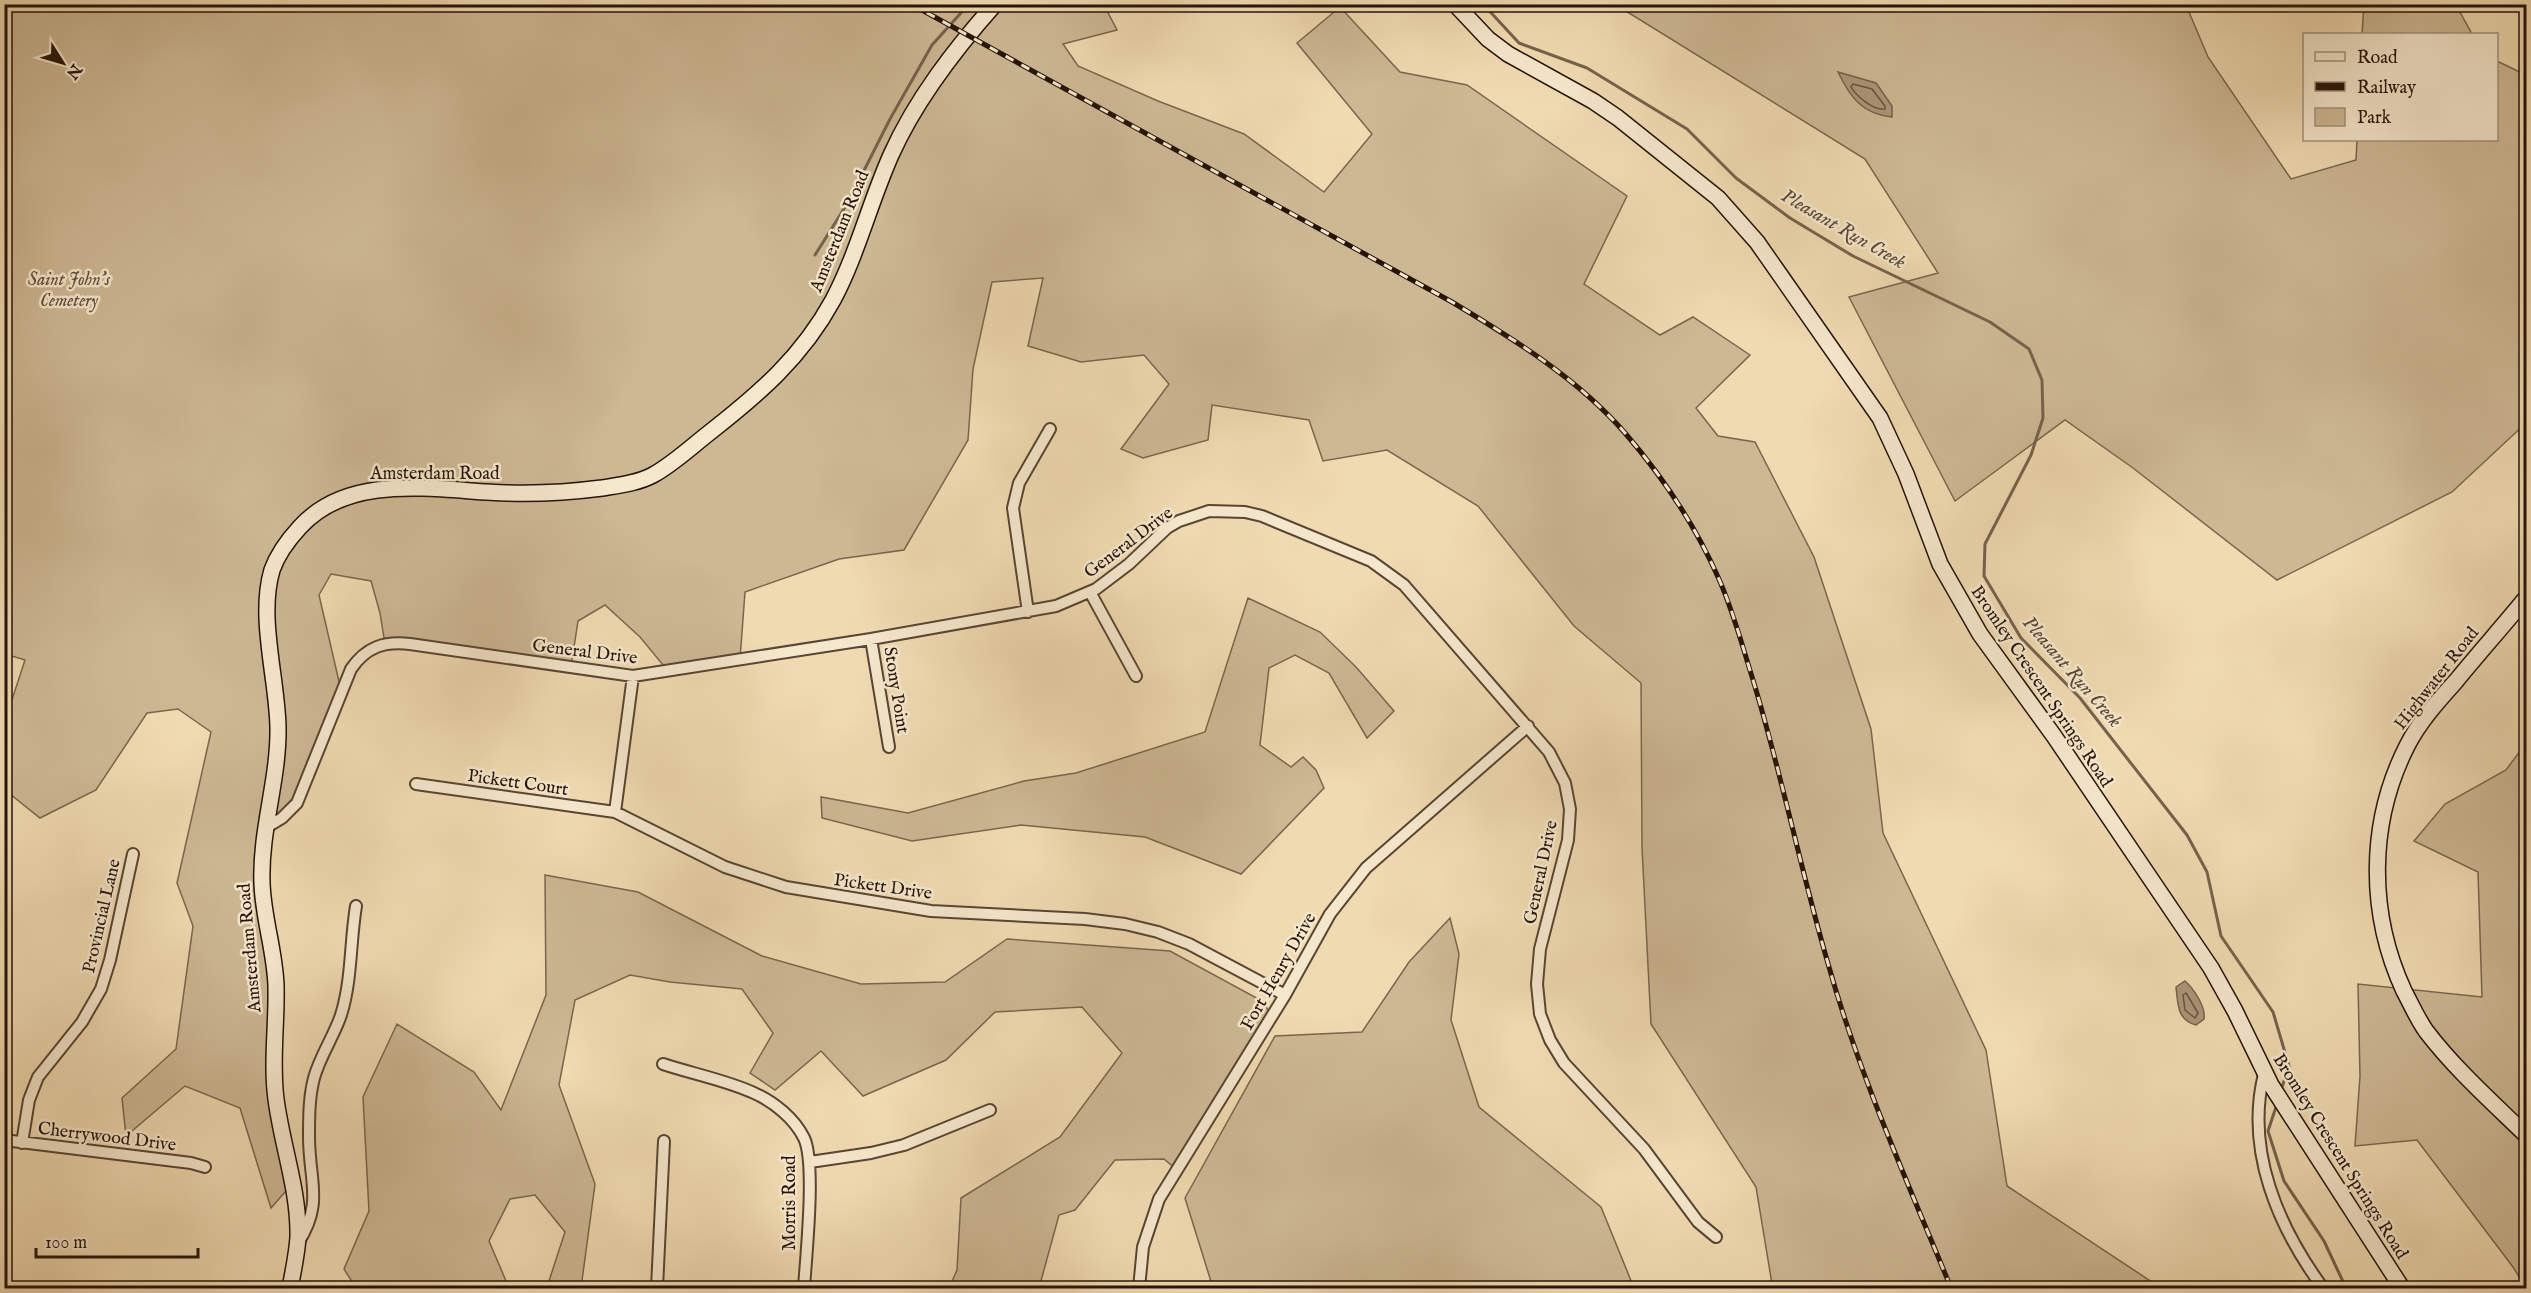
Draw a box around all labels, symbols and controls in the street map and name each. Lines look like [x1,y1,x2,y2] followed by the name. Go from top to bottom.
[33,33,93,93] north arrow
[2303,33,2498,141] legend
[2357,47,2398,70] text: Road
[61,58,86,82] text: N
[2357,77,2416,100] text: Railway
[2357,107,2392,130] text: Park
[805,167,875,297] street label: Amsterdam Road
[1776,184,1910,275] water label: Pleasant Run Creek
[28,269,111,313] park label: Saint John’s Cemetery
[369,463,500,486] street label: Amsterdam Road
[1080,502,1178,584] street label: General Drive
[1965,582,2117,792] street label: Bromley Crescent Springs Road
[2017,611,2127,733] water label: Pleasant Run Creek
[2390,622,2485,735] street label: Highwater Road
[531,635,639,670] street label: General Drive
[877,645,914,735] street label: Stony Point
[466,765,570,802] street label: Pickett Court
[1519,818,1564,926] street label: General Drive
[78,857,127,976] street label: Provincial Lane
[832,869,933,906] street label: Pickett Drive
[233,882,268,1014] street label: Amsterdam Road
[1236,909,1322,1035] street label: Fort Henry Drive
[2267,1050,2413,1264] street label: Bromley Crescent Springs Road
[36,1118,177,1157] street label: Cherrywood Drive
[779,1155,802,1251] street label: Morris Road
[36,1221,198,1259] scale bar
[45,1232,87,1255] text: 100 m

